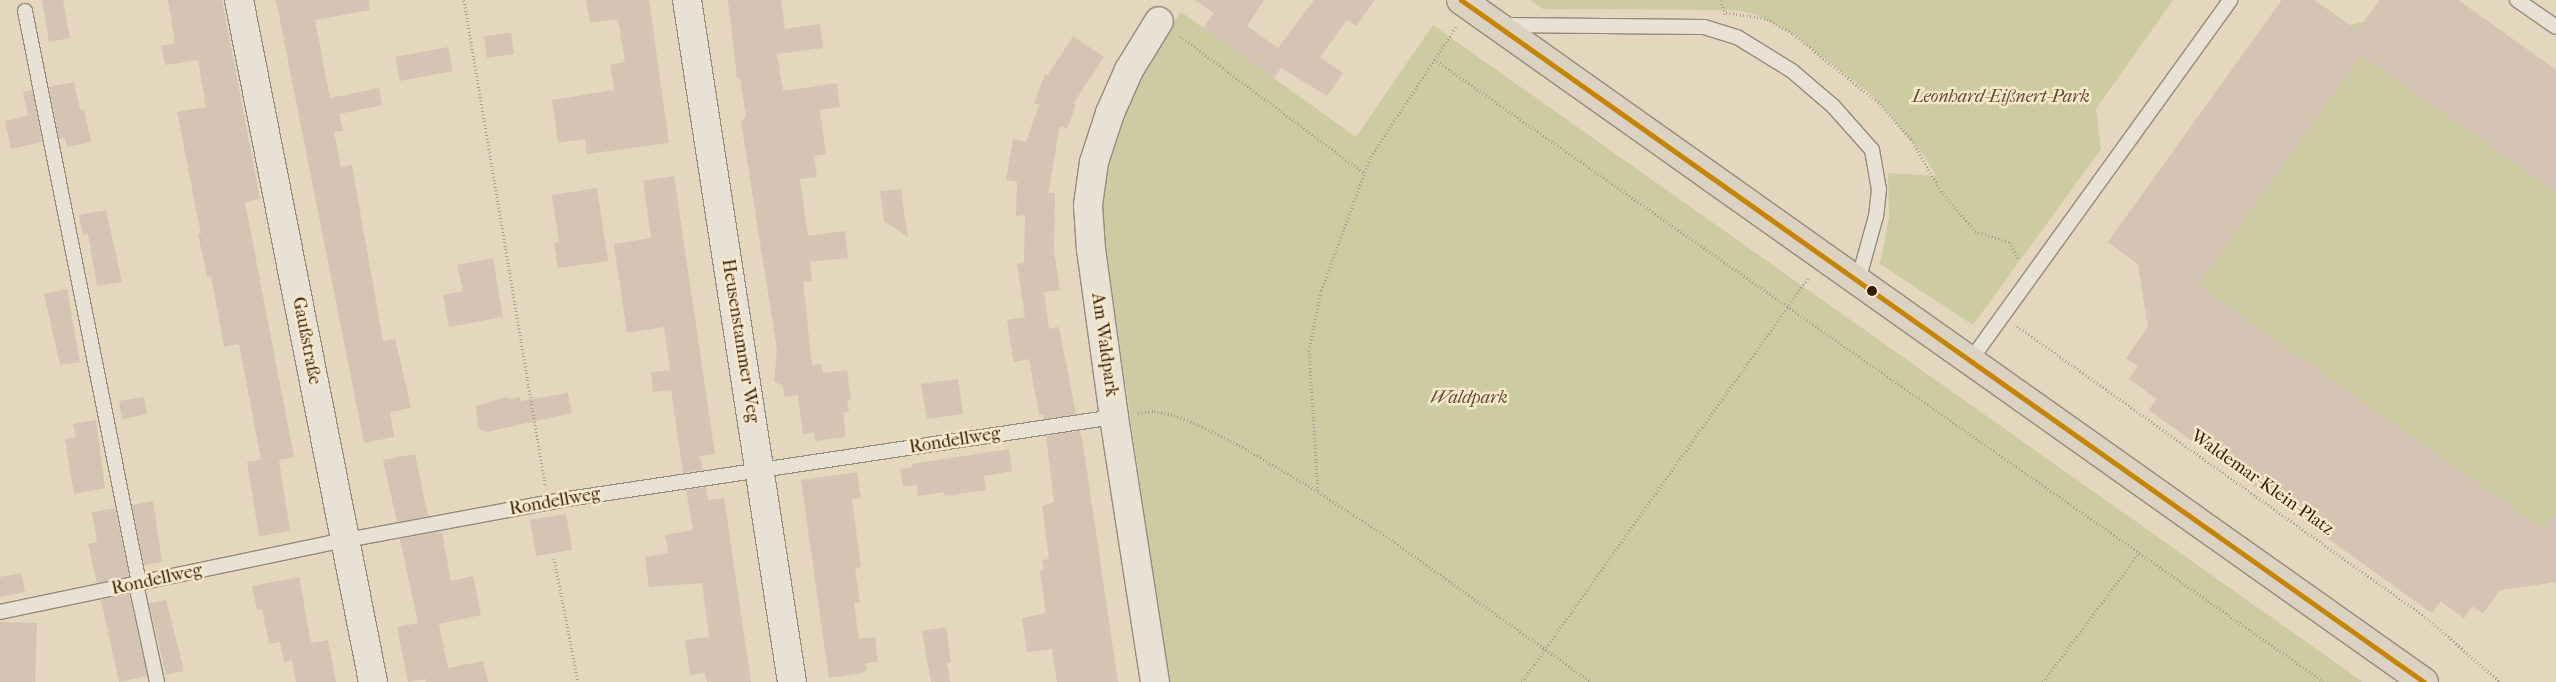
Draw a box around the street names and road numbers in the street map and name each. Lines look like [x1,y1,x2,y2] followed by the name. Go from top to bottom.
[716,257,764,425] street label: Heusenstammer Weg
[1086,292,1122,398] street label: Am Waldpark
[287,295,325,387] street label: Gaußstraße
[908,423,1002,459] street label: Rondellweg
[2186,425,2338,541] street label: Waldemar-Klein-Platz
[508,483,602,521] street label: Rondellweg
[110,560,204,600] street label: Rondellweg

